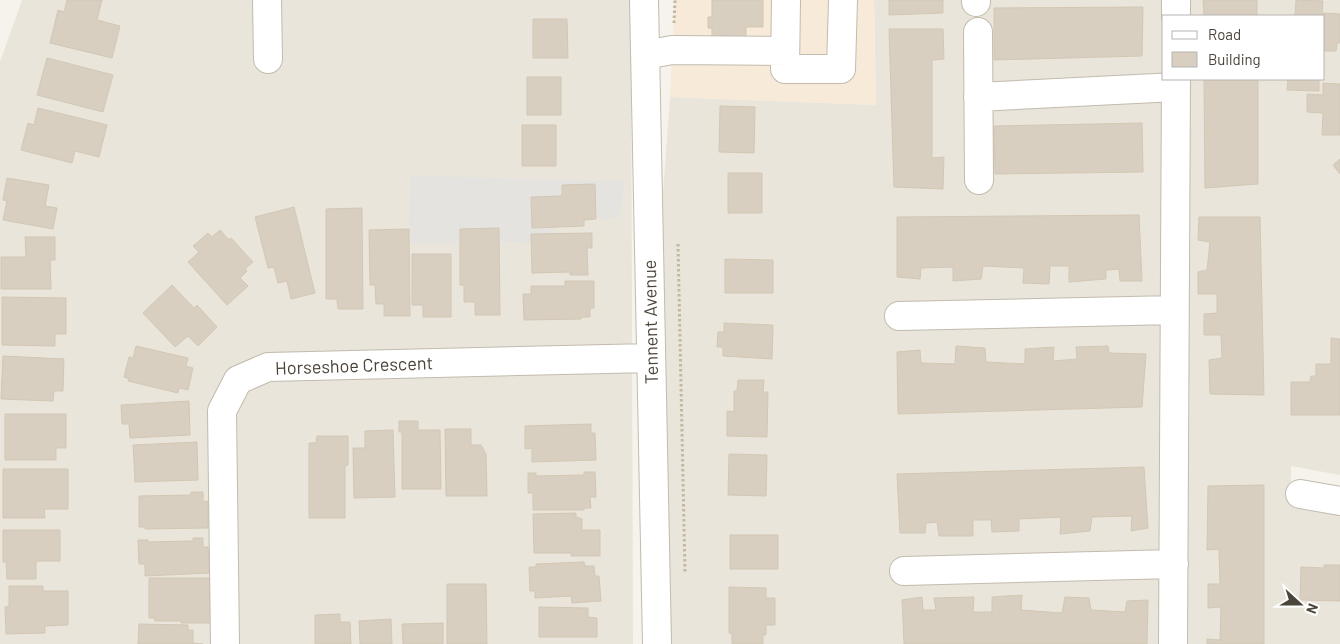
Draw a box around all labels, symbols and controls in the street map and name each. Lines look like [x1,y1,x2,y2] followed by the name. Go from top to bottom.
[1162,15,1325,80] legend
[1208,25,1241,43] text: Road
[1208,50,1261,68] text: Building
[638,260,662,384] street label: Tennent Avenue
[275,351,433,379] street label: Horseshoe Crescent
[1275,579,1325,629] north arrow
[1303,601,1322,616] text: N

